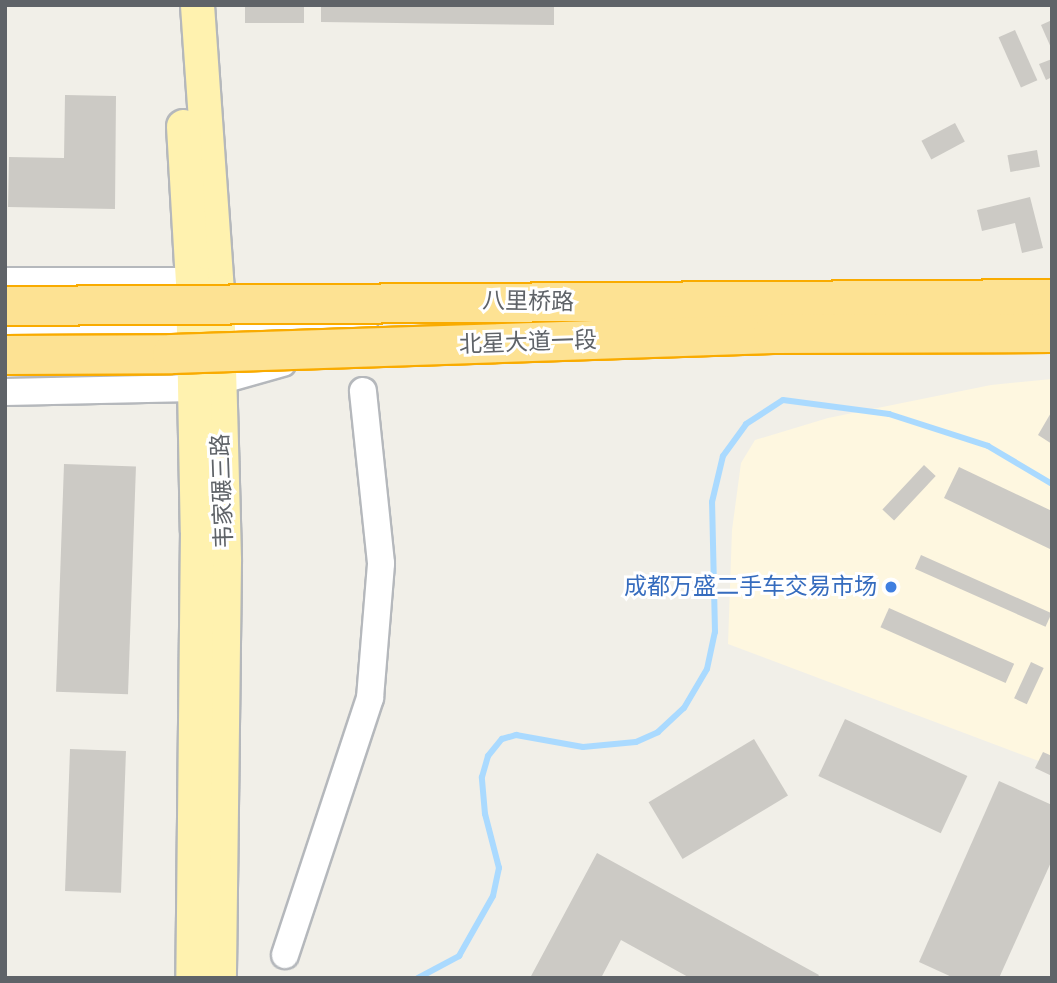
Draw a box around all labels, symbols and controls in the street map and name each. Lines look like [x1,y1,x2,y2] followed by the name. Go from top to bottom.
[482,287,574,317] street label: 八里桥路
[459,327,597,359] street label: 北星大道一段
[207,433,239,549] street label: 韦家碾三路
[624,573,877,601] place label: 成都万盛二手车交易市场
[883,579,899,595] marker: 成都万盛二手车交易市场

